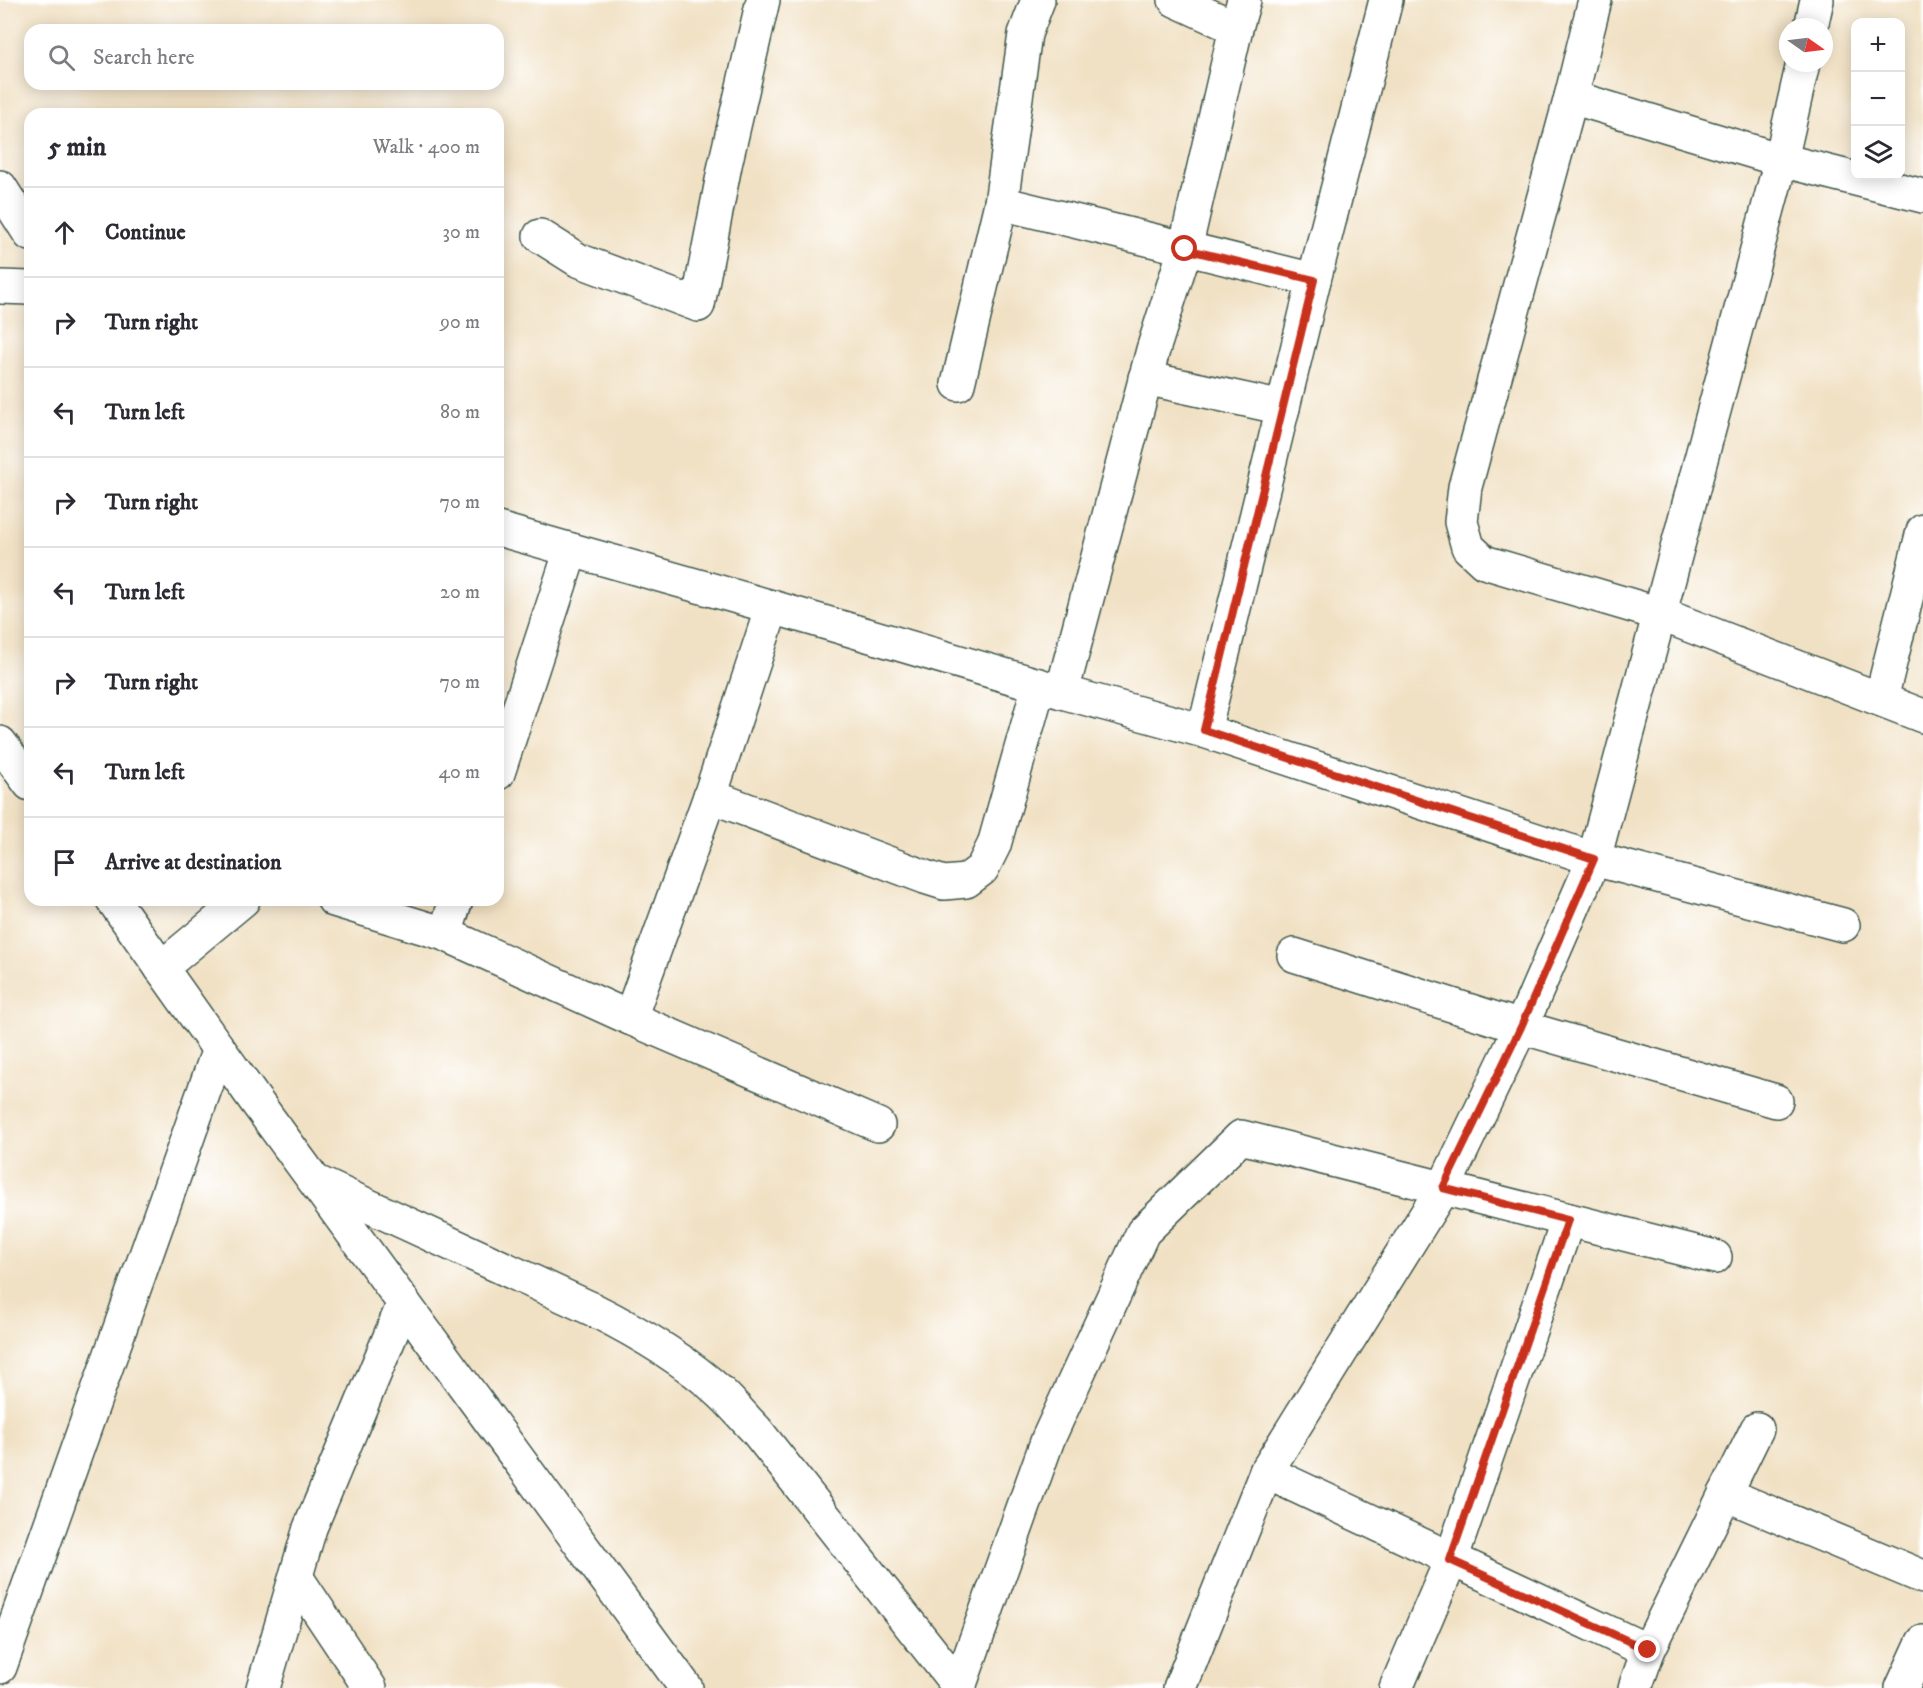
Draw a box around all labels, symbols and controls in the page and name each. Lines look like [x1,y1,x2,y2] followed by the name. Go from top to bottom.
[1779,18,1833,72] north arrow
[1851,18,1905,180] map controls
[1851,18,1905,72] button: +
[24,24,504,90] search box
[45,41,78,74] icon: search
[93,44,195,71] text: Search here
[1851,72,1905,126] button: −
[1851,126,1905,180] button: layers
[48,131,106,164] text: 5 min
[373,135,480,160] text: Walk · 400 m
[48,216,81,249] icon: ahead
[105,219,186,246] text: Continue
[442,220,480,245] text: 30 m
[1171,235,1197,261] route start
[48,306,81,339] icon: right
[105,309,198,336] text: Turn right
[440,310,480,335] text: 90 m
[48,396,81,429] icon: left
[105,399,185,426] text: Turn left
[440,400,480,425] text: 80 m
[48,486,81,519] icon: right
[105,489,198,516] text: Turn right
[439,490,480,515] text: 70 m
[48,576,81,609] icon: left
[105,579,185,606] text: Turn left
[440,580,480,605] text: 20 m
[48,666,81,699] icon: right
[105,669,198,696] text: Turn right
[439,670,480,695] text: 70 m
[48,756,81,789] icon: left
[105,759,185,786] text: Turn left
[438,760,480,785] text: 40 m
[48,846,81,879] icon: arrive
[105,849,282,876] text: Arrive at destination
[1634,1636,1660,1662] route end

